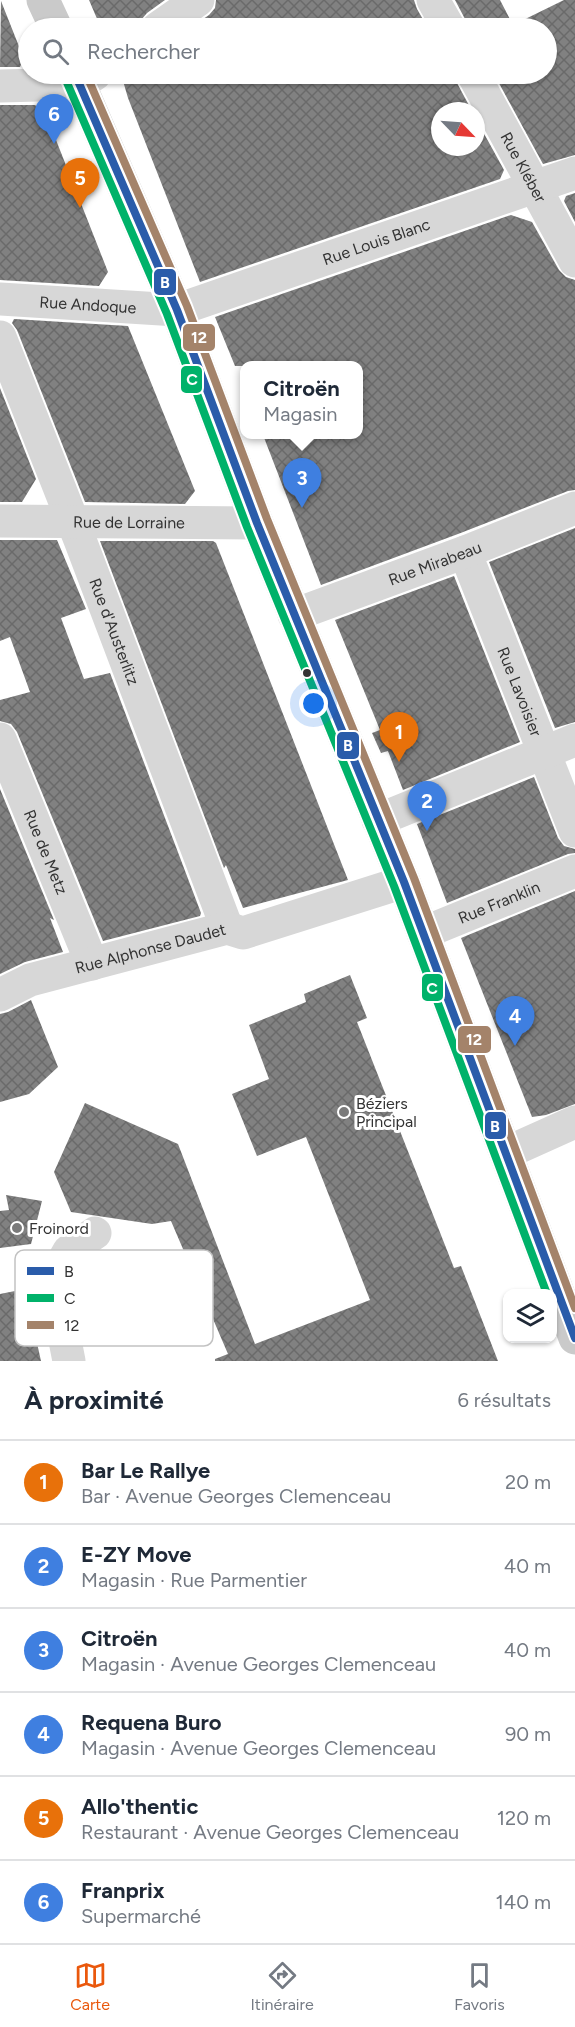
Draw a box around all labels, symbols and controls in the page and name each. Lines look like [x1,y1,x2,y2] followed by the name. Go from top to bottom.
[18,18,557,84] search box
[39,35,72,68] icon: search
[87,38,200,65] text: Rechercher
[34,94,74,144] pin: 6
[431,102,485,156] north arrow
[496,129,550,206] street label: Rue Kléber
[60,158,100,208] pin: 5
[320,215,433,269] street label: Rue Louis Blanc
[153,268,177,296] line badge: B
[160,273,170,292] text: B
[39,292,137,317] street label: Rue Andoque
[182,323,216,352] line badge: 12
[191,328,207,347] text: 12
[240,361,363,439] popup
[180,365,203,394] line badge: C
[186,370,198,389] text: C
[263,375,340,402] text: Citroën
[263,402,337,426] text: Magasin
[282,458,322,508] pin: 3
[73,513,185,532] street label: Rue de Lorraine
[386,537,484,589] street label: Rue Mirabeau
[85,575,143,688] street label: Rue d'Austerlitz
[493,644,546,740] street label: Rue Lavoisier
[301,667,313,679] unlabelled marker
[299,689,328,718] your location
[380,712,418,762] pin: 1
[336,731,360,760] line badge: B
[343,736,353,755] text: B
[408,782,446,831] pin: 2
[20,807,72,897] street label: Rue de Metz
[455,877,543,928] street label: Rue Franklin
[73,920,228,978] street label: Rue Alphonse Daudet
[421,973,444,1002] line badge: C
[426,979,438,998] text: C
[496,996,534,1046] pin: 4
[457,1025,492,1054] line badge: 12
[466,1030,482,1049] text: 12
[356,1094,417,1131] place label: Béziers Principal
[337,1105,351,1119] marker: Béziers Principal
[484,1111,507,1140] line badge: B
[490,1117,500,1136] text: B
[29,1219,89,1238] place label: Froinord
[10,1221,24,1235] marker: Froinord
[15,1250,213,1346] legend
[64,1262,74,1281] text: B
[64,1289,76,1308] text: C
[503,1289,557,1343] map controls
[503,1289,557,1343] button: layers
[64,1316,80,1335] text: 12
[24,1384,164,1416] text: À proximité
[458,1388,551,1412] text: 6 résultats
[81,1457,210,1484] text: Bar Le Rallye
[39,1470,48,1494] text: 1
[505,1470,551,1494] text: 20 m
[81,1484,391,1508] text: Bar · Avenue Georges Clemenceau
[81,1541,192,1568] text: E-ZY Move
[38,1554,49,1578] text: 2
[504,1554,551,1578] text: 40 m
[81,1568,307,1592] text: Magasin · Rue Parmentier
[81,1625,157,1652] text: Citroën
[38,1638,49,1662] text: 3
[504,1638,551,1662] text: 40 m
[81,1652,436,1676] text: Magasin · Avenue Georges Clemenceau
[81,1709,222,1736] text: Requena Buro
[37,1722,50,1746] text: 4
[505,1722,551,1746] text: 90 m
[81,1736,436,1760] text: Magasin · Avenue Georges Clemenceau
[81,1793,198,1820] text: Allo'thentic
[38,1806,49,1830] text: 5
[497,1806,551,1830] text: 120 m
[81,1820,459,1844] text: Restaurant · Avenue Georges Clemenceau
[81,1877,165,1904] text: Franprix
[38,1890,49,1914] text: 6
[496,1890,551,1914] text: 140 m
[81,1904,201,1928] text: Supermarché
[70,1959,110,2014] tab: Carte
[251,1959,314,2014] tab: Itinéraire
[454,1959,505,2014] tab: Favoris

